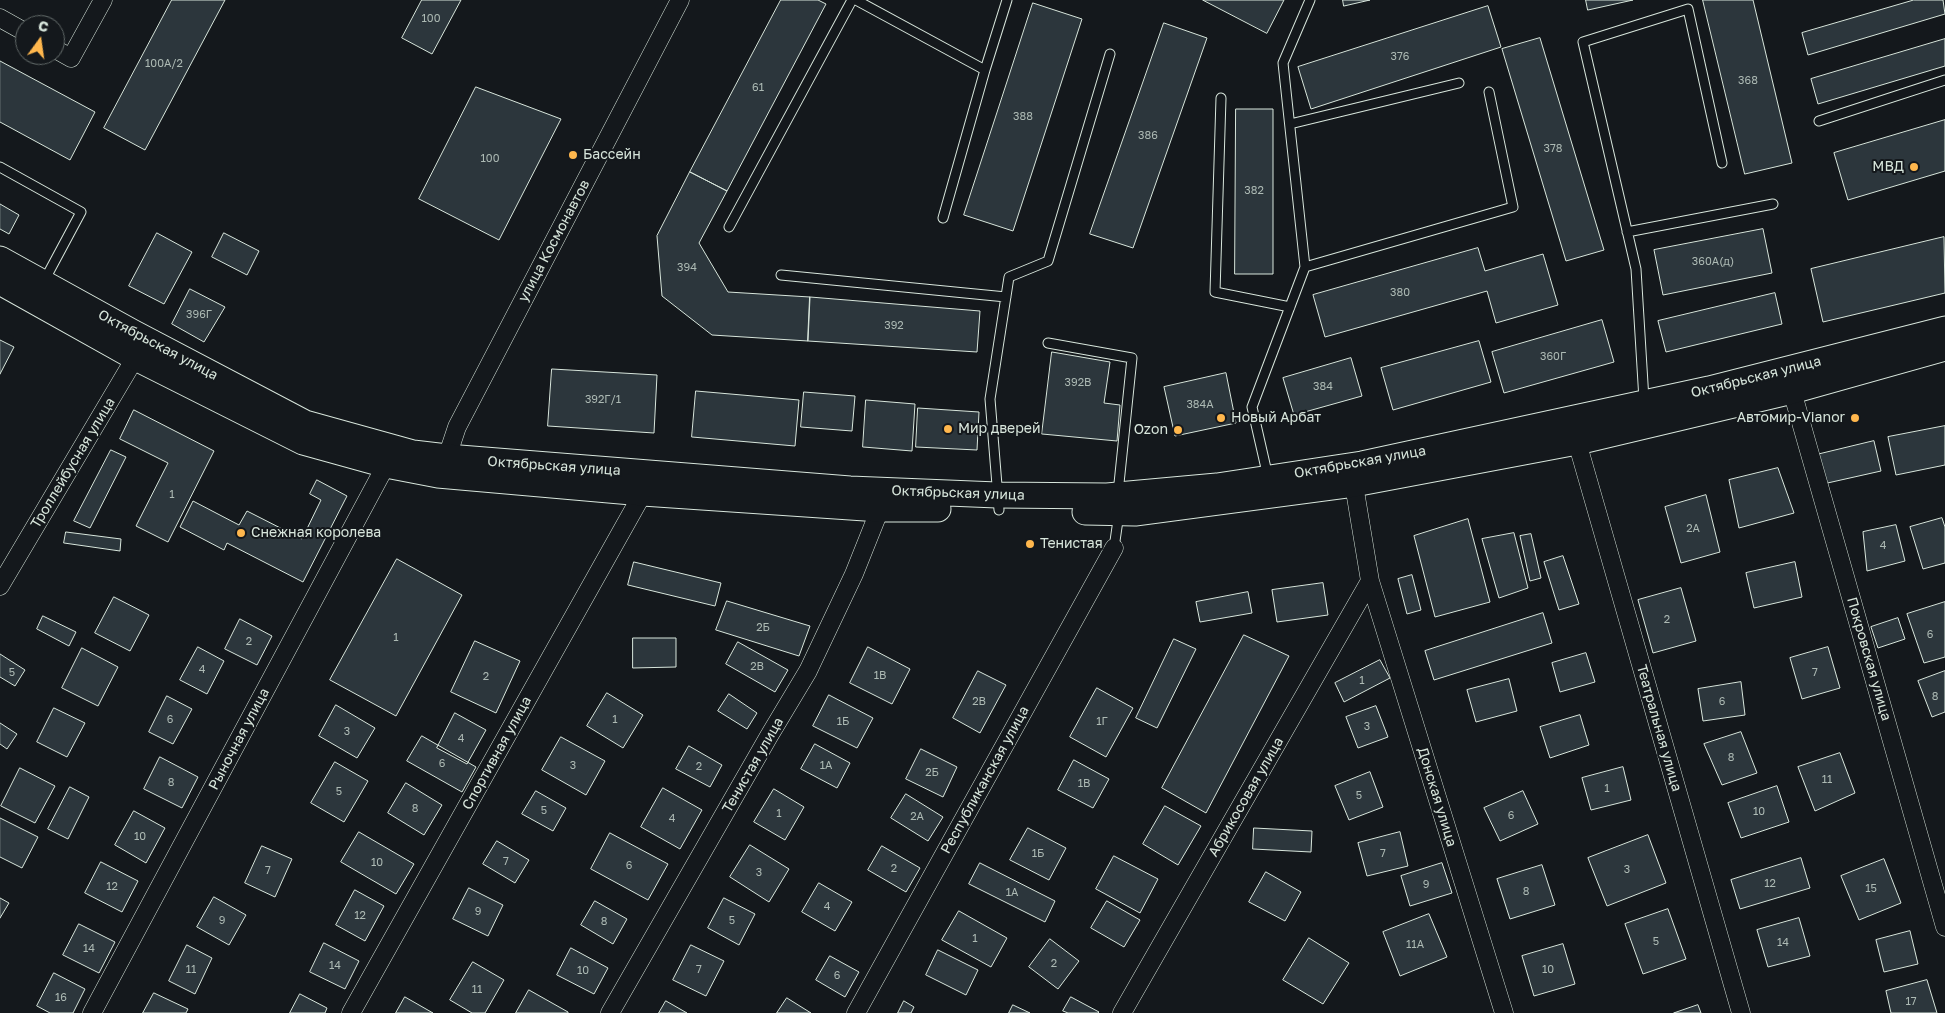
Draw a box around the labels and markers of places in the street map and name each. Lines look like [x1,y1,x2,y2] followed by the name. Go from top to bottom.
[583,147,641,163] place label: Бассейн
[567,149,579,161] marker: Бассейн
[1872,159,1904,175] place label: МВД
[1908,161,1920,173] marker: МВД
[1231,410,1321,426] place label: Новый Арбат
[1737,410,1845,426] place label: Автомир-Vianor
[1215,412,1227,424] marker: Новый Арбат
[1849,412,1861,424] marker: Автомир-Vianor
[958,421,1040,437] place label: Мир дверей
[1134,422,1168,438] place label: Ozon
[942,423,954,435] marker: Мир дверей
[1172,424,1184,436] marker: Ozon
[251,525,381,541] place label: Снежная королева
[235,527,247,539] marker: Снежная королева
[1040,536,1103,552] place label: Тенистая
[1024,538,1036,550] marker: Тенистая

